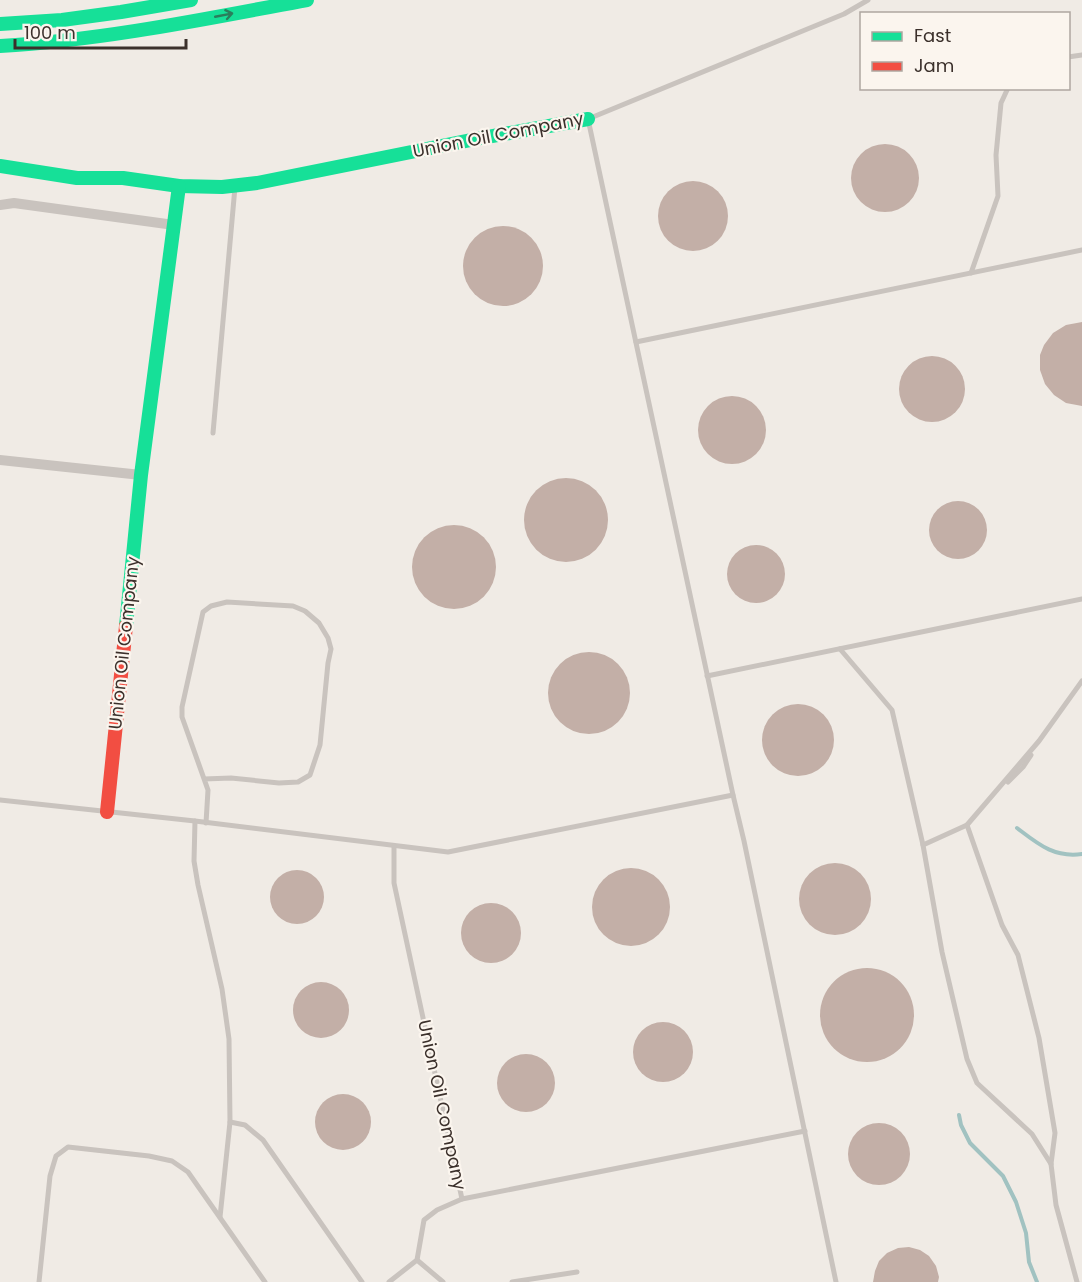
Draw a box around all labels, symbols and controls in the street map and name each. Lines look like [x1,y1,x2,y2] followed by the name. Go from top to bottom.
[214,9,234,20] one-way arrow
[15,12,186,50] scale bar
[860,12,1070,90] legend
[24,20,76,45] text: 100 m
[914,23,951,48] text: Fast
[914,53,954,78] text: Jam
[410,106,586,163] street label: Union Oil Company
[102,555,145,731] street label: Union Oil Company
[412,1017,473,1192] street label: Union Oil Company

